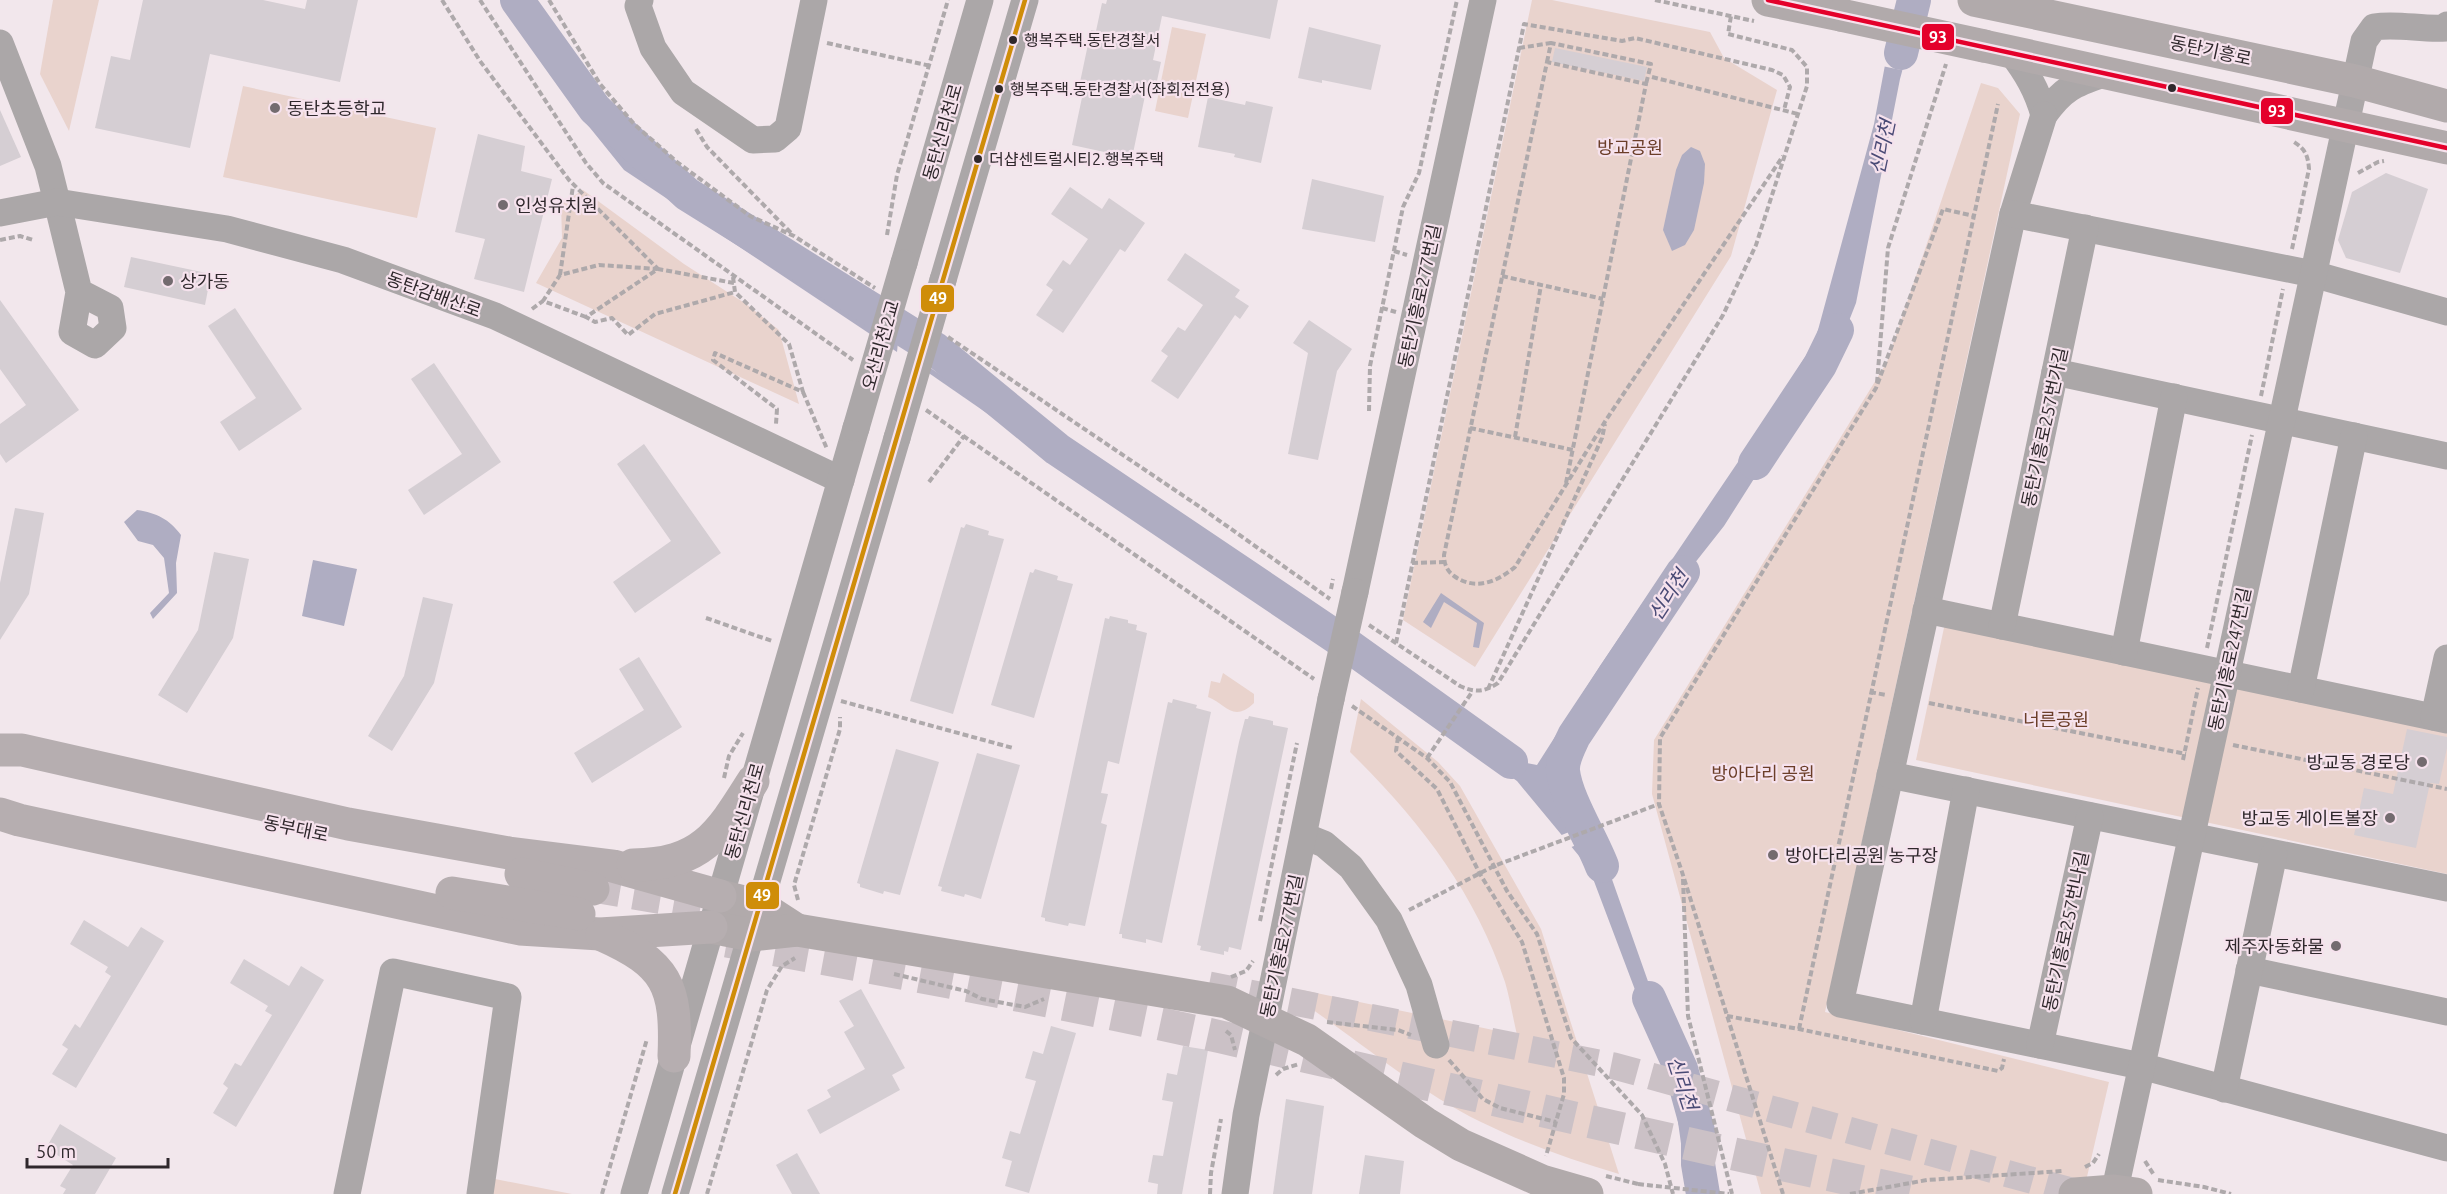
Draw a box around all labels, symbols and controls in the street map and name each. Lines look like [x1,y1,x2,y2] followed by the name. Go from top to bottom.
[1921,23,1955,51] line badge: 93
[1929,28,1947,46] text: 93
[1024,31,1160,49] place label: 행복주택.동탄경찰서
[2168,32,2254,68] street label: 동탄기흥로
[1007,34,1019,46] marker: 행복주택.동탄경찰서
[1010,80,1230,99] place label: 행복주택.동탄경찰서(좌회전전용)
[919,81,965,183] street label: 동탄신리천로
[2166,82,2178,94] unlabelled marker
[993,83,1005,95] marker: 행복주택.동탄경찰서(좌회전전용)
[2260,97,2294,125] line badge: 93
[287,98,386,118] place label: 동탄초등학교
[268,101,282,115] marker: 동탄초등학교
[2268,102,2286,120] text: 93
[1865,115,1900,176] water label: 신리천
[1597,137,1663,157] park label: 방교공원
[989,150,1164,168] place label: 더샵센트럴시티2.행복주택
[972,153,984,165] marker: 더샵센트럴시티2.행복주택
[515,195,598,215] place label: 인성유치원
[496,198,510,212] marker: 인성유치원
[1394,222,1444,370] street label: 동탄기흥로277번길
[384,268,484,320] street label: 동탄감배산로
[180,271,230,291] place label: 상가동
[161,274,175,288] marker: 상가동
[920,284,955,313] line badge: 49
[929,289,947,307] text: 49
[858,298,902,392] street label: 오산리천2교
[2017,345,2071,509] street label: 동탄기흥로257번가길
[1643,563,1694,624] water label: 신리천
[2204,585,2254,733] street label: 동탄기흥로247번길
[2023,709,2089,729] park label: 너른공원
[2307,752,2410,772] place label: 방교동 경로당
[2415,755,2429,769] marker: 방교동 경로당
[721,760,767,862] street label: 동탄신리천로
[1711,763,1815,783] park label: 방아다리 공원
[2241,808,2378,828] place label: 방교동 게이트볼장
[262,811,330,845] street label: 동부대로
[2383,811,2397,825] marker: 방교동 게이트볼장
[1785,845,1938,865] place label: 방아다리공원 농구장
[1766,848,1780,862] marker: 방아다리공원 농구장
[2038,849,2092,1013] street label: 동탄기흥로257번나길
[1256,872,1306,1020] street label: 동탄기흥로277번길
[745,881,780,910] line badge: 49
[753,886,771,904] text: 49
[2225,936,2324,956] place label: 제주자동화물
[2329,939,2343,953] marker: 제주자동화물
[1664,1053,1703,1115] water label: 신리천
[27,1131,168,1169] scale bar
[36,1141,76,1161] text: 50 m

